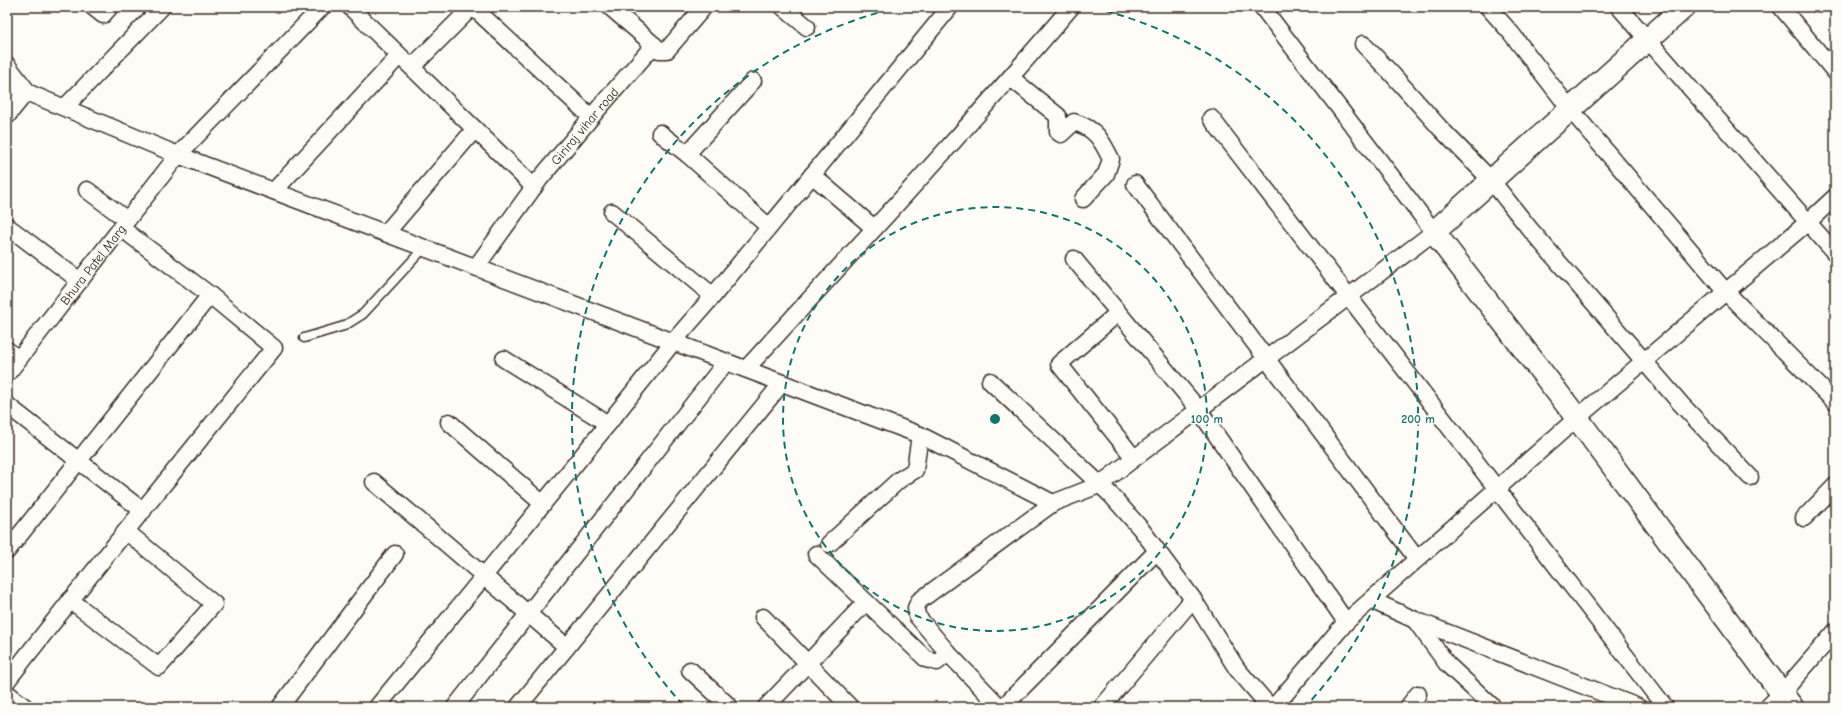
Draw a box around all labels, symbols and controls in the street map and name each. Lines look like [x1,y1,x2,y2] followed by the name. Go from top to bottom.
[548,84,622,168] street label: Giriraj vihar road
[57,222,129,308] street label: Bhura Patel Marg
[988,412,1002,426] centre of rings
[1191,412,1223,426] text: 100 m
[1401,412,1435,426] text: 200 m

